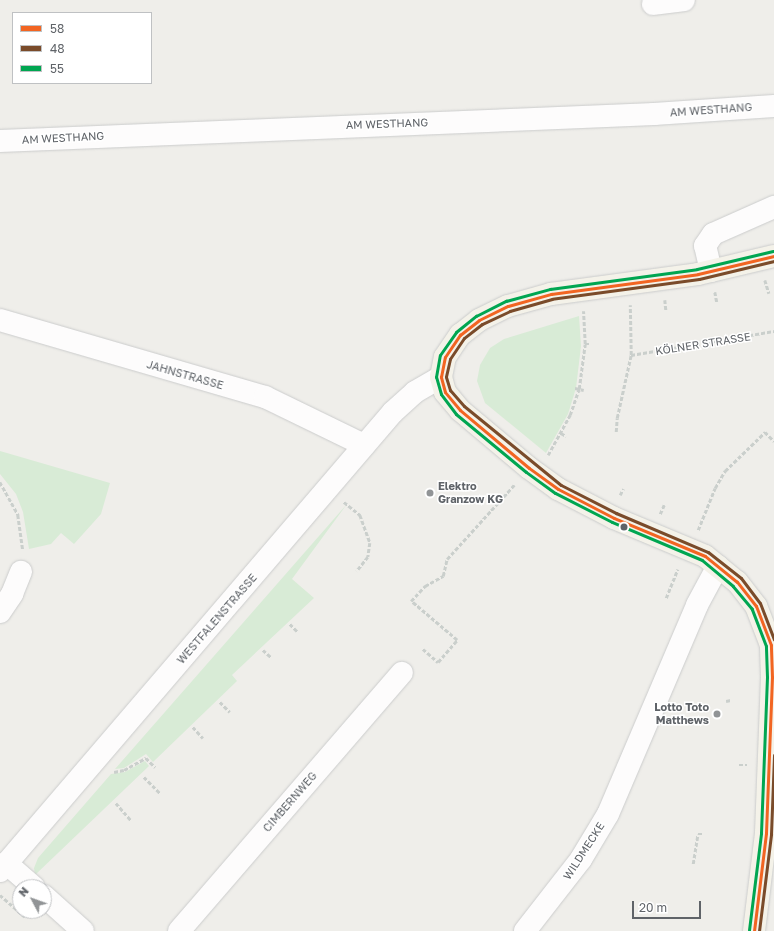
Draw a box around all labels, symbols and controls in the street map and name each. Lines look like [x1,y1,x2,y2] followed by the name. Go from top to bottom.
[12,12,152,84] legend
[50,21,64,36] text: 58
[50,41,65,56] text: 48
[50,61,64,76] text: 55
[669,101,753,119] street label: AM WESTHANG
[346,116,428,132] street label: AM WESTHANG
[21,129,105,147] street label: AM WESTHANG
[654,330,752,358] street label: KÖLNER STRASSE
[145,358,225,392] street label: JAHNSTRASSE
[438,480,503,506] place label: Elektro Granzow KG
[425,488,435,498] marker: Elektro Granzow KG
[619,522,629,532] unlabelled marker
[174,571,260,667] street label: WESTFALENSTRASSE
[654,701,709,727] place label: Lotto Toto Matthews
[712,709,722,719] marker: Lotto Toto Matthews
[260,769,320,835] street label: CIMBERNWEG
[561,820,607,882] street label: WILDMECKE
[12,879,52,919] north arrow
[16,884,31,899] text: N
[634,893,703,919] scale bar
[639,900,667,915] text: 20 m

